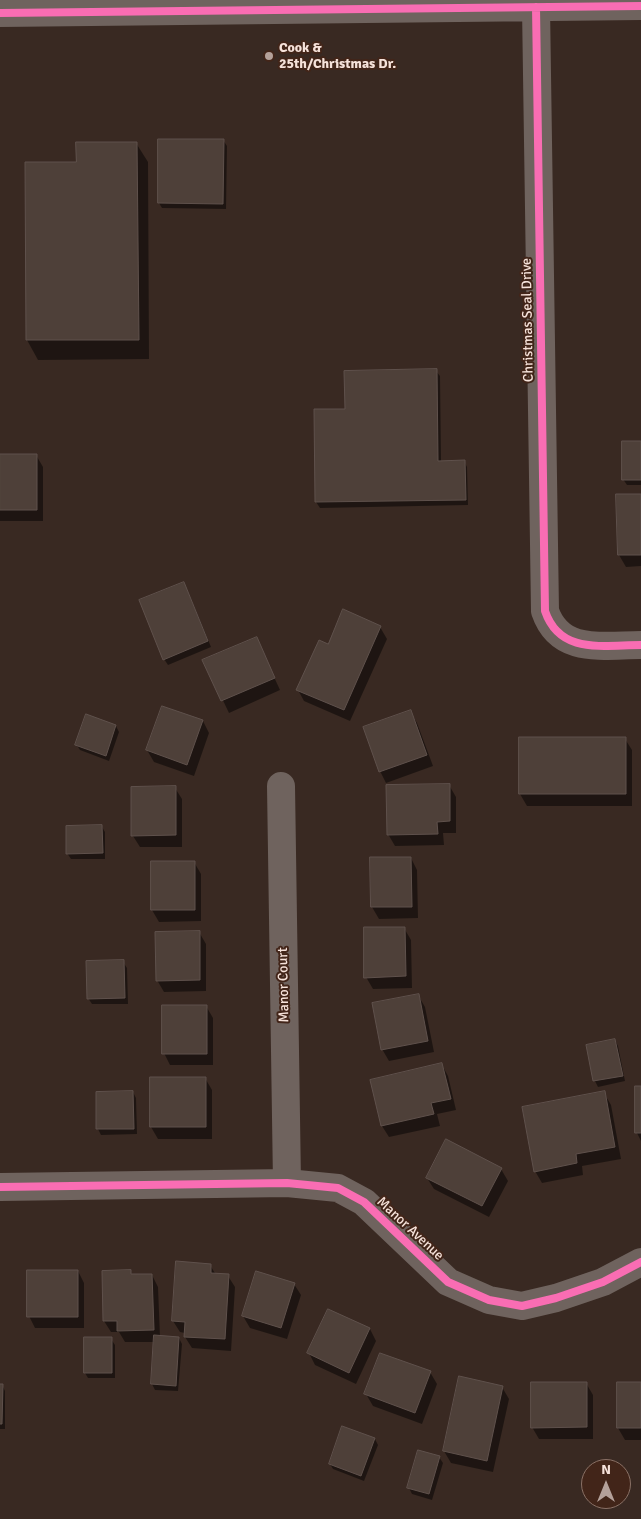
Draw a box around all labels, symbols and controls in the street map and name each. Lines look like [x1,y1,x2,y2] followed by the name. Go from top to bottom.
[279,40,396,72] place label: Cook & 25th/Christmas Dr.
[263,50,275,62] marker: Cook & 25th/Christmas Dr.
[519,258,537,382] street label: Christmas Seal Drive
[275,947,293,1023] street label: Manor Court
[373,1194,447,1264] street label: Manor Avenue
[581,1459,631,1509] north arrow
[601,1461,611,1478] text: N

